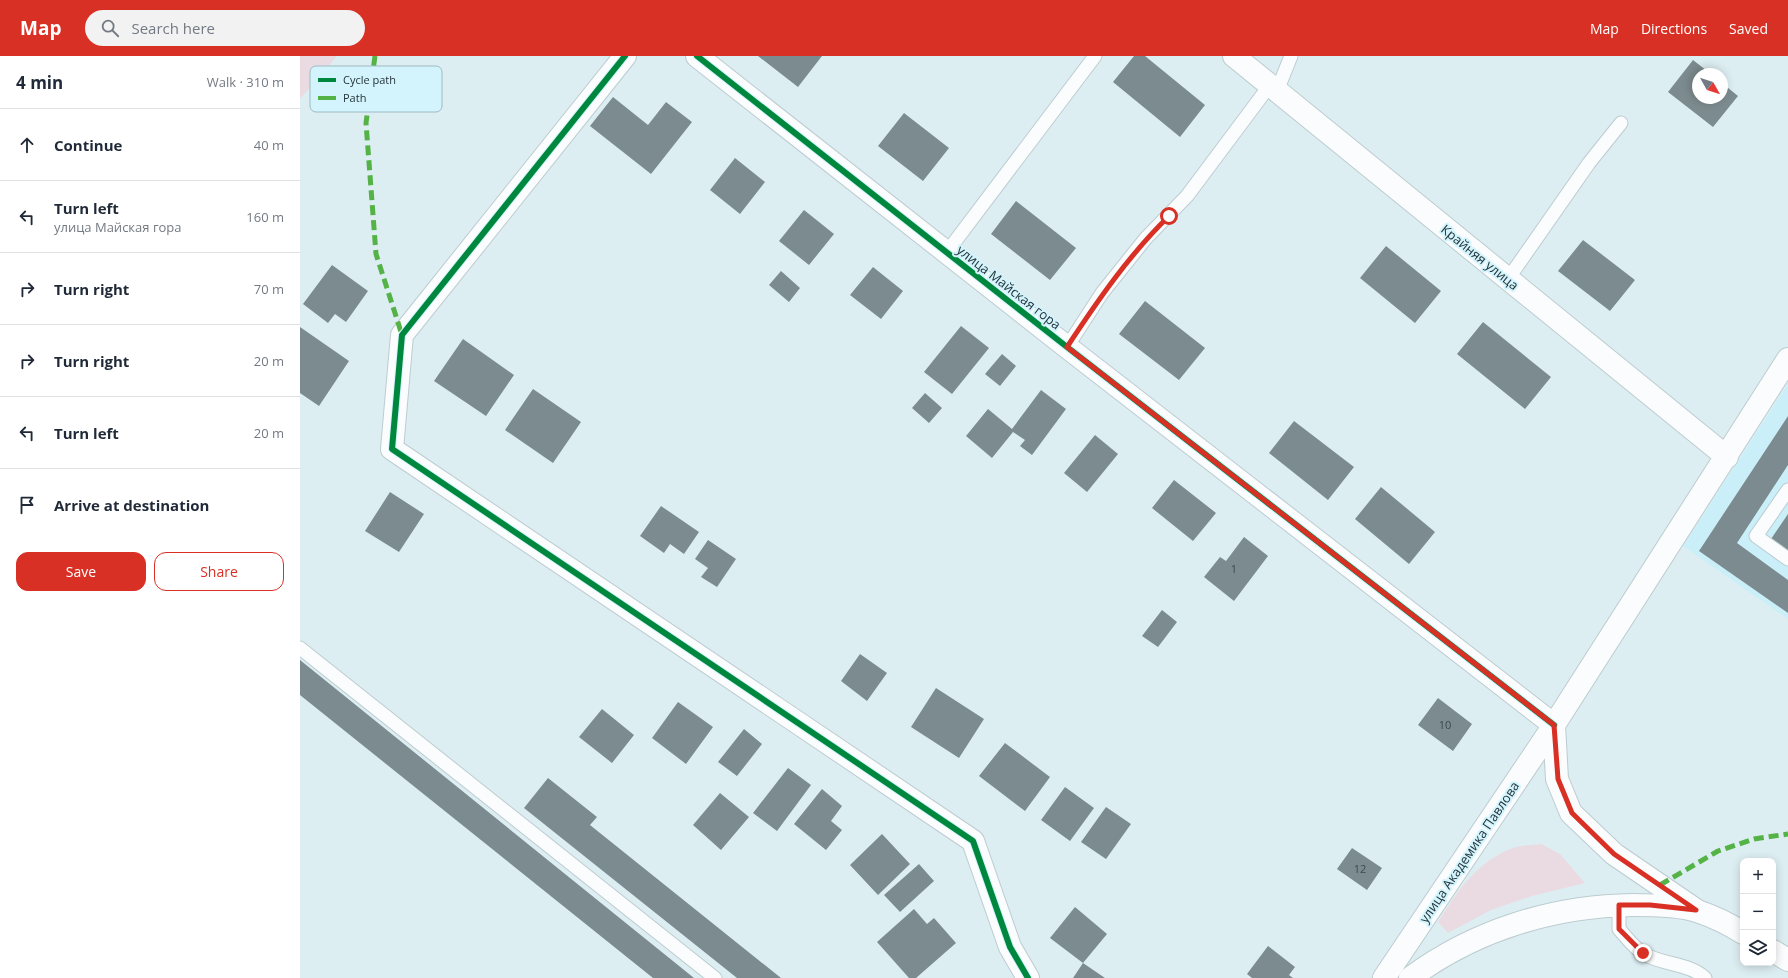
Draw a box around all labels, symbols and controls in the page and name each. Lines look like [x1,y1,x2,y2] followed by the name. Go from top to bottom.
[85,10,365,46] search box
[20,15,61,41] text: Map
[99,17,121,39] icon: search
[131,18,215,38] text: Search here
[1590,19,1619,38] text: Map
[1641,19,1707,38] text: Directions
[1729,19,1768,38] text: Saved
[310,66,442,112] legend
[1692,68,1728,104] north arrow
[16,71,63,94] text: 4 min
[343,72,396,87] text: Cycle path
[207,73,284,91] text: Walk · 310 m
[343,90,366,105] text: Path
[16,134,38,156] icon: ahead
[54,135,122,155] text: Continue
[254,136,284,154] text: 40 m
[54,198,119,218] text: Turn left
[16,206,38,228] icon: left
[1160,207,1178,225] route start
[246,208,284,226] text: 160 m
[54,218,181,236] text: улица Майская гора
[1437,220,1523,294] street label: Крайняя улица
[953,241,1065,333] street label: улица Майская гора
[16,278,38,300] icon: right
[54,279,129,299] text: Turn right
[254,280,284,298] text: 70 m
[16,350,38,372] icon: right
[54,351,129,371] text: Turn right
[254,352,284,370] text: 20 m
[16,422,38,444] icon: left
[54,423,119,443] text: Turn left
[254,424,284,442] text: 20 m
[16,494,38,516] icon: arrive
[54,495,209,515] text: Arrive at destination
[16,552,146,591] button: Save
[154,552,284,591] button: Share
[1231,561,1237,576] house number: 1
[1439,717,1451,732] house number: 10
[1415,778,1523,926] street label: улица Академика Павлова
[1740,858,1776,966] map controls
[1740,858,1776,894] button: +
[1354,861,1366,876] house number: 12
[1740,894,1776,930] button: −
[1740,930,1776,966] button: layers
[1634,944,1652,962] route end

